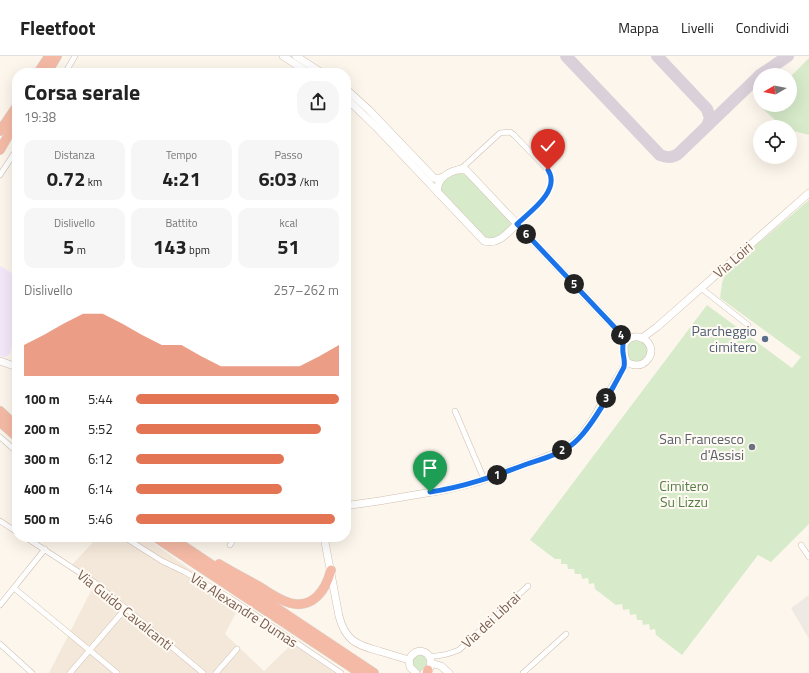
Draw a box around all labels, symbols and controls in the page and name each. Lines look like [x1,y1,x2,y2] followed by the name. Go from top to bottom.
[20,13,95,42] text: Fleetfoot
[618,17,659,38] text: Mappa
[681,17,714,38] text: Livelli
[736,17,789,38] text: Condividi
[753,68,797,112] north arrow
[753,68,797,164] map controls
[24,75,140,109] text: Corsa serale
[297,81,339,123] button: share
[24,107,56,127] text: 19:38
[753,120,797,164] button: locate
[531,129,565,170] pin
[537,135,559,157] icon: check
[54,147,95,163] text: Distanza
[166,147,197,163] text: Tempo
[274,147,303,163] text: Passo
[47,163,85,194] text: 0.72
[162,163,201,194] text: 4:21
[258,163,297,194] text: 6:03
[85,174,102,190] text: km
[297,174,319,190] text: /km
[54,215,95,231] text: Dislivello
[165,215,198,231] text: Battito
[280,215,297,231] text: kcal
[516,224,536,244] pin: 6
[523,226,529,242] text: 6
[63,231,74,262] text: 5
[153,231,187,262] text: 143
[277,231,300,262] text: 51
[708,237,757,283] street label: Via Loiri
[74,242,86,258] text: m
[187,242,210,258] text: bpm
[564,274,584,294] pin: 5
[571,276,577,292] text: 5
[24,280,73,300] text: Dislivello
[273,280,339,300] text: 257–262 m
[692,320,757,357] place label: Parcheggio cimitero
[611,325,631,345] pin: 4
[618,327,624,343] text: 4
[760,334,770,344] marker: Parcheggio cimitero
[596,388,616,408] pin: 3
[24,389,60,409] text: 100 m
[88,389,113,409] text: 5:44
[603,390,609,406] text: 3
[24,419,60,439] text: 200 m
[88,419,113,439] text: 5:52
[659,428,744,465] place label: San Francesco d'Assisi
[552,440,572,460] pin: 2
[559,442,565,458] text: 2
[747,442,757,452] marker: San Francesco d'Assisi
[24,449,60,469] text: 300 m
[88,449,113,469] text: 6:12
[413,451,447,492] pin
[419,457,441,479] icon: arrive
[487,465,507,485] pin: 1
[494,467,500,483] text: 1
[659,475,709,512] park label: Cimitero Su Lizzu
[24,479,60,499] text: 400 m
[88,479,113,499] text: 6:14
[24,509,60,529] text: 500 m
[88,509,113,529] text: 5:46
[73,564,178,655] street label: Via Guido Cavalcanti
[186,567,302,652] street label: Via Alexandre Dumas
[456,587,525,653] street label: Via dei Librai

